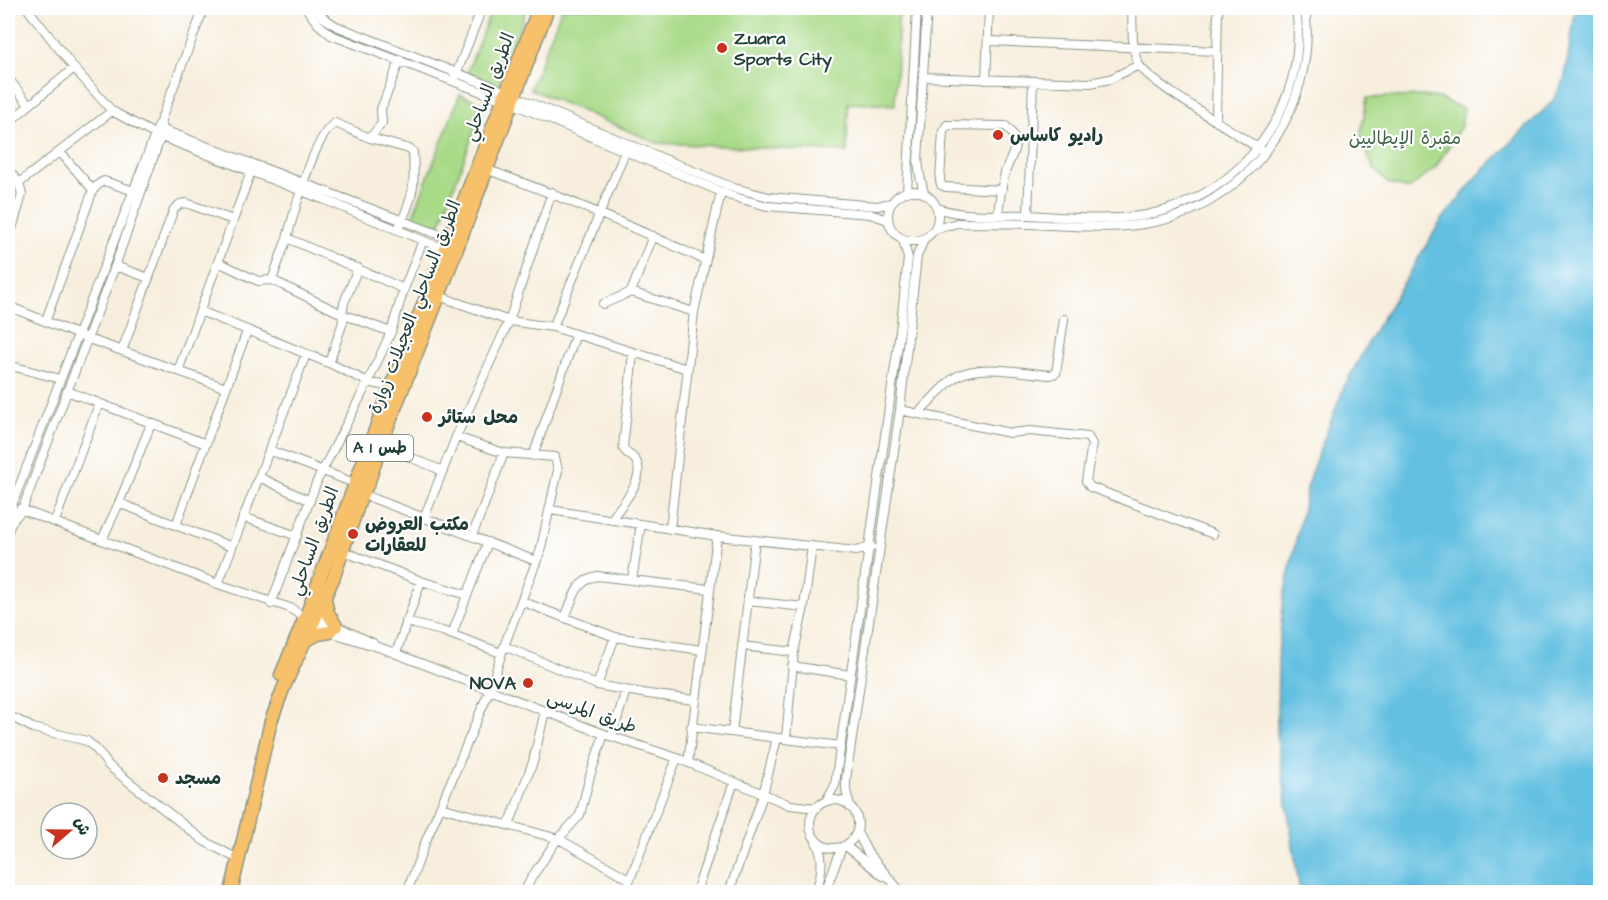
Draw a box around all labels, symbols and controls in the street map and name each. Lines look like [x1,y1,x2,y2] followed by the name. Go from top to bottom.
[733,26,832,73] place label: Zuara Sports City
[457,29,524,146] street label: الطريق الساحلي
[715,41,729,55] marker: Zuara Sports City
[1010,123,1103,148] place label: راديو كاساس
[1349,126,1461,151] park label: مقبرة الإيطاليين
[991,128,1005,142] marker: راديو كاساس
[363,196,470,419] street label: الطريق الساحلي العجيلات زوارة
[437,405,518,430] place label: محل ستائر
[420,410,434,424] marker: محل ستائر
[347,435,413,461] road number: A 1 طس
[283,483,348,600] street label: الطريق الساحلي
[365,512,469,558] place label: مكتب العروض للعقارات
[346,527,360,541] marker: مكتب العروض للعقارات
[470,671,516,696] place label: NOVA
[521,676,535,690] marker: NOVA
[544,684,640,740] street label: طريق المرسى
[175,766,221,791] place label: مسجد
[156,771,170,785] marker: مسجد
[39,801,99,861] north arrow
[69,814,96,838] text: ش

